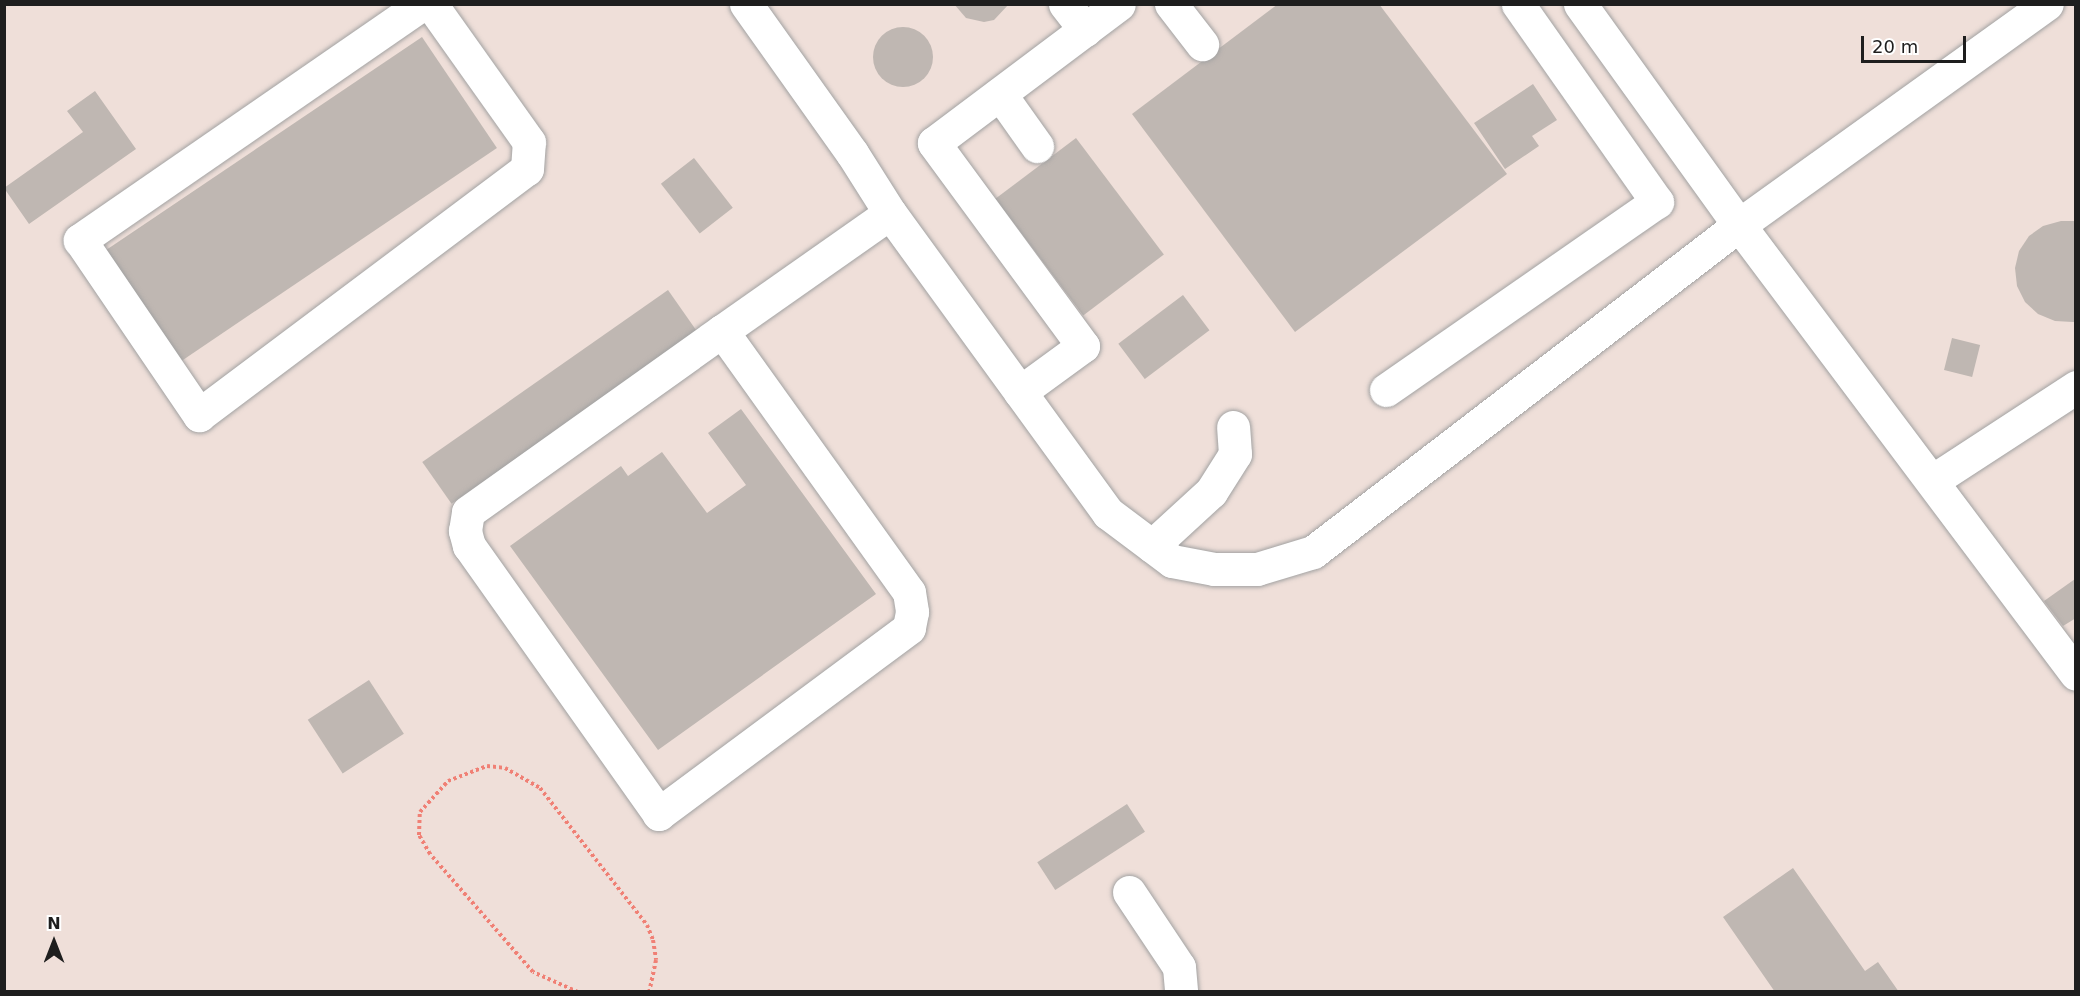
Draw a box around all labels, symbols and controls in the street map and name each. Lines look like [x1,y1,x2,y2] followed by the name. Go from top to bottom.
[1864,24,1969,62] scale bar
[1872,36,1918,57] text: 20 m
[24,912,84,972] north arrow
[47,914,61,933] text: N

